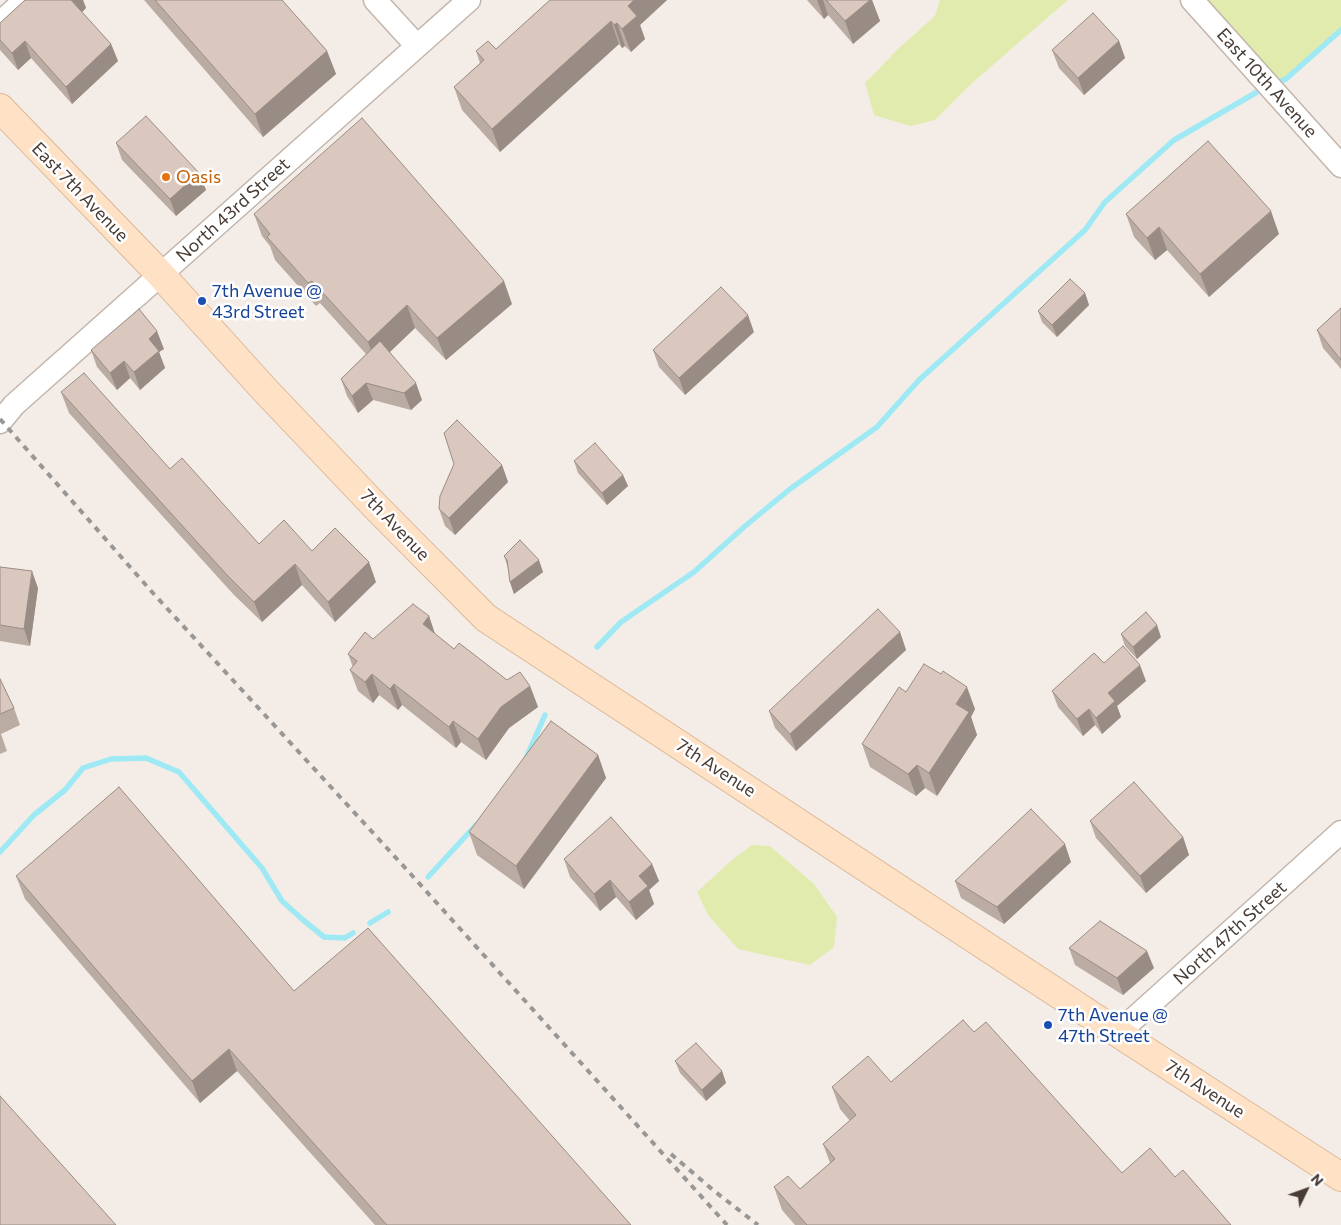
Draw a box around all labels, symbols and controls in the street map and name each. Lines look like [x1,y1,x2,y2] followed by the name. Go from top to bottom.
[1212,24,1322,142] street label: East 10th Avenue
[27,138,133,246] street label: East 7th Avenue
[172,153,294,267] street label: North 43rd Street
[176,166,221,188] place label: Oasis
[160,171,172,183] marker: Oasis
[212,280,322,322] place label: 7th Avenue @ 43rd Street
[196,295,208,307] marker: 7th Avenue @ 43rd Street
[356,485,434,565] street label: 7th Avenue
[672,734,760,802] street label: 7th Avenue
[1169,877,1291,989] street label: North 47th Street
[1058,1004,1168,1046] place label: 7th Avenue @ 47th Street
[1042,1019,1054,1031] marker: 7th Avenue @ 47th Street
[1161,1055,1249,1123] street label: 7th Avenue
[1281,1165,1331,1215] north arrow
[1308,1170,1327,1189] text: N

